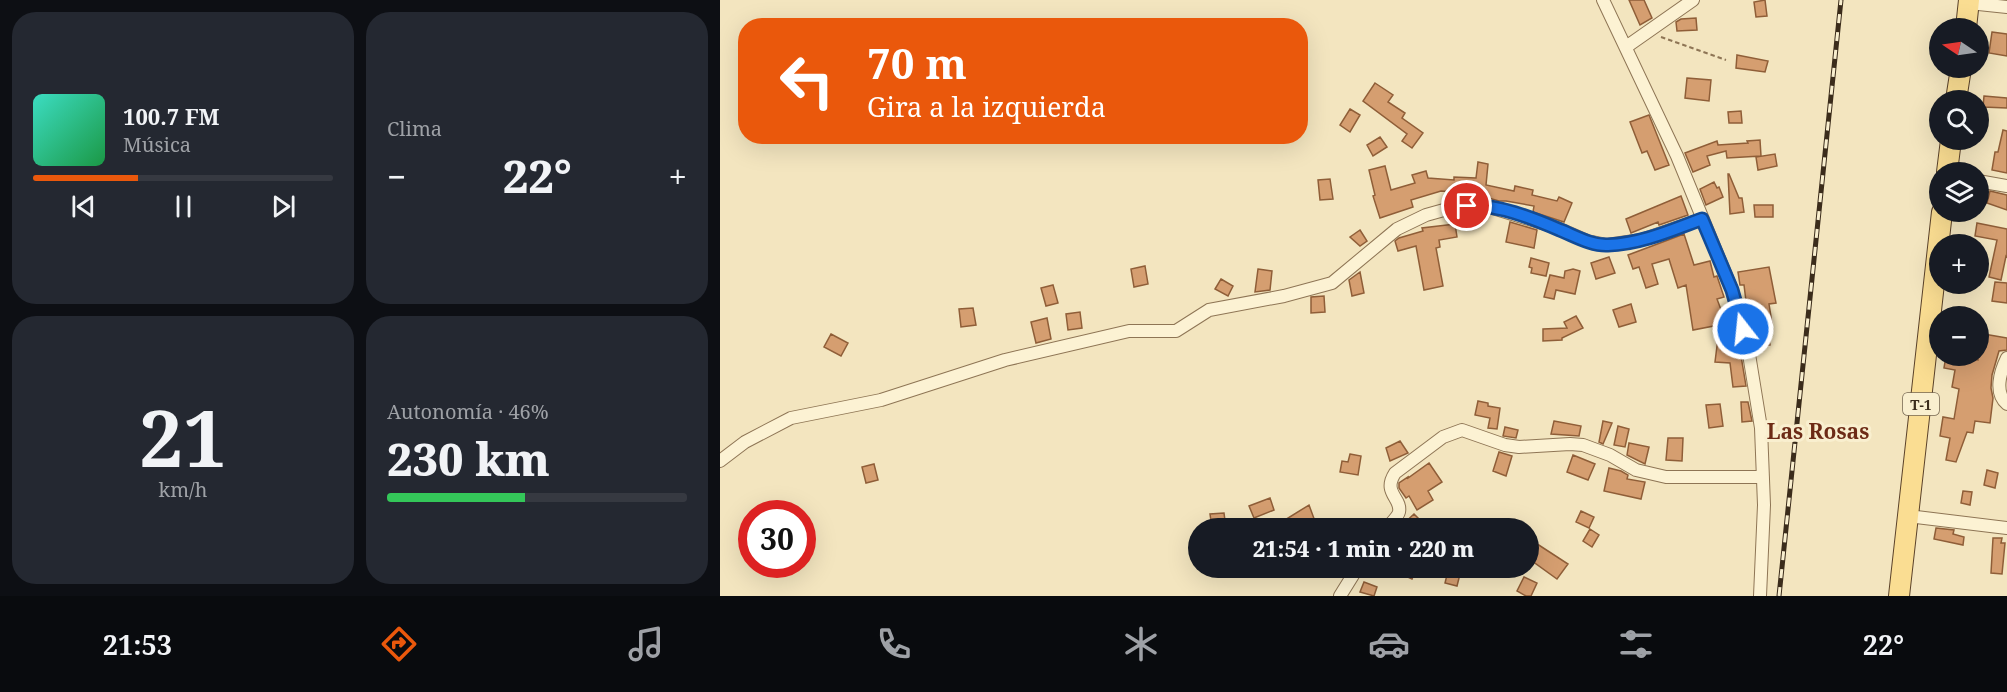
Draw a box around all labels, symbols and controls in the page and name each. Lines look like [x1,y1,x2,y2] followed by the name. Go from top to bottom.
[1929,18,1989,78] north arrow
[1929,18,1989,366] map controls
[867,34,967,91] text: 70 m
[768,42,846,120] icon: left
[867,88,1106,125] text: Gira a la izquierda
[1929,90,1989,150] button: search
[123,101,220,131] text: 100.7 FM
[387,115,442,142] text: Clima
[123,131,191,158] text: Música
[503,145,572,206] text: 22°
[387,154,406,199] text: −
[669,154,687,199] text: +
[1929,162,1989,222] button: layers
[1441,180,1492,231] pin
[1450,189,1483,222] icon: arrive
[67,190,100,223] icon: previous
[167,190,200,223] icon: pause
[267,190,300,223] icon: next
[1929,234,1989,294] button: +
[1711,297,1775,361] position arrow
[1929,306,1989,366] button: −
[139,384,227,490] text: 21
[1903,393,1939,415] road number: T-1
[387,398,549,425] text: Autonomía · 46%
[1767,417,1869,445] district label: Las Rosas
[387,428,550,489] text: 230 km
[158,476,208,503] text: km/h
[738,500,816,578] speed limit sign: 30
[1253,533,1474,563] text: 21:54 · 1 min · 220 m
[378,623,420,665] icon: directions
[625,623,667,665] icon: music
[873,623,915,665] icon: phone
[1120,623,1162,665] icon: climate
[1368,623,1410,665] icon: car
[1615,623,1657,665] icon: filters
[103,626,172,663] text: 21:53
[1863,626,1904,663] text: 22°

